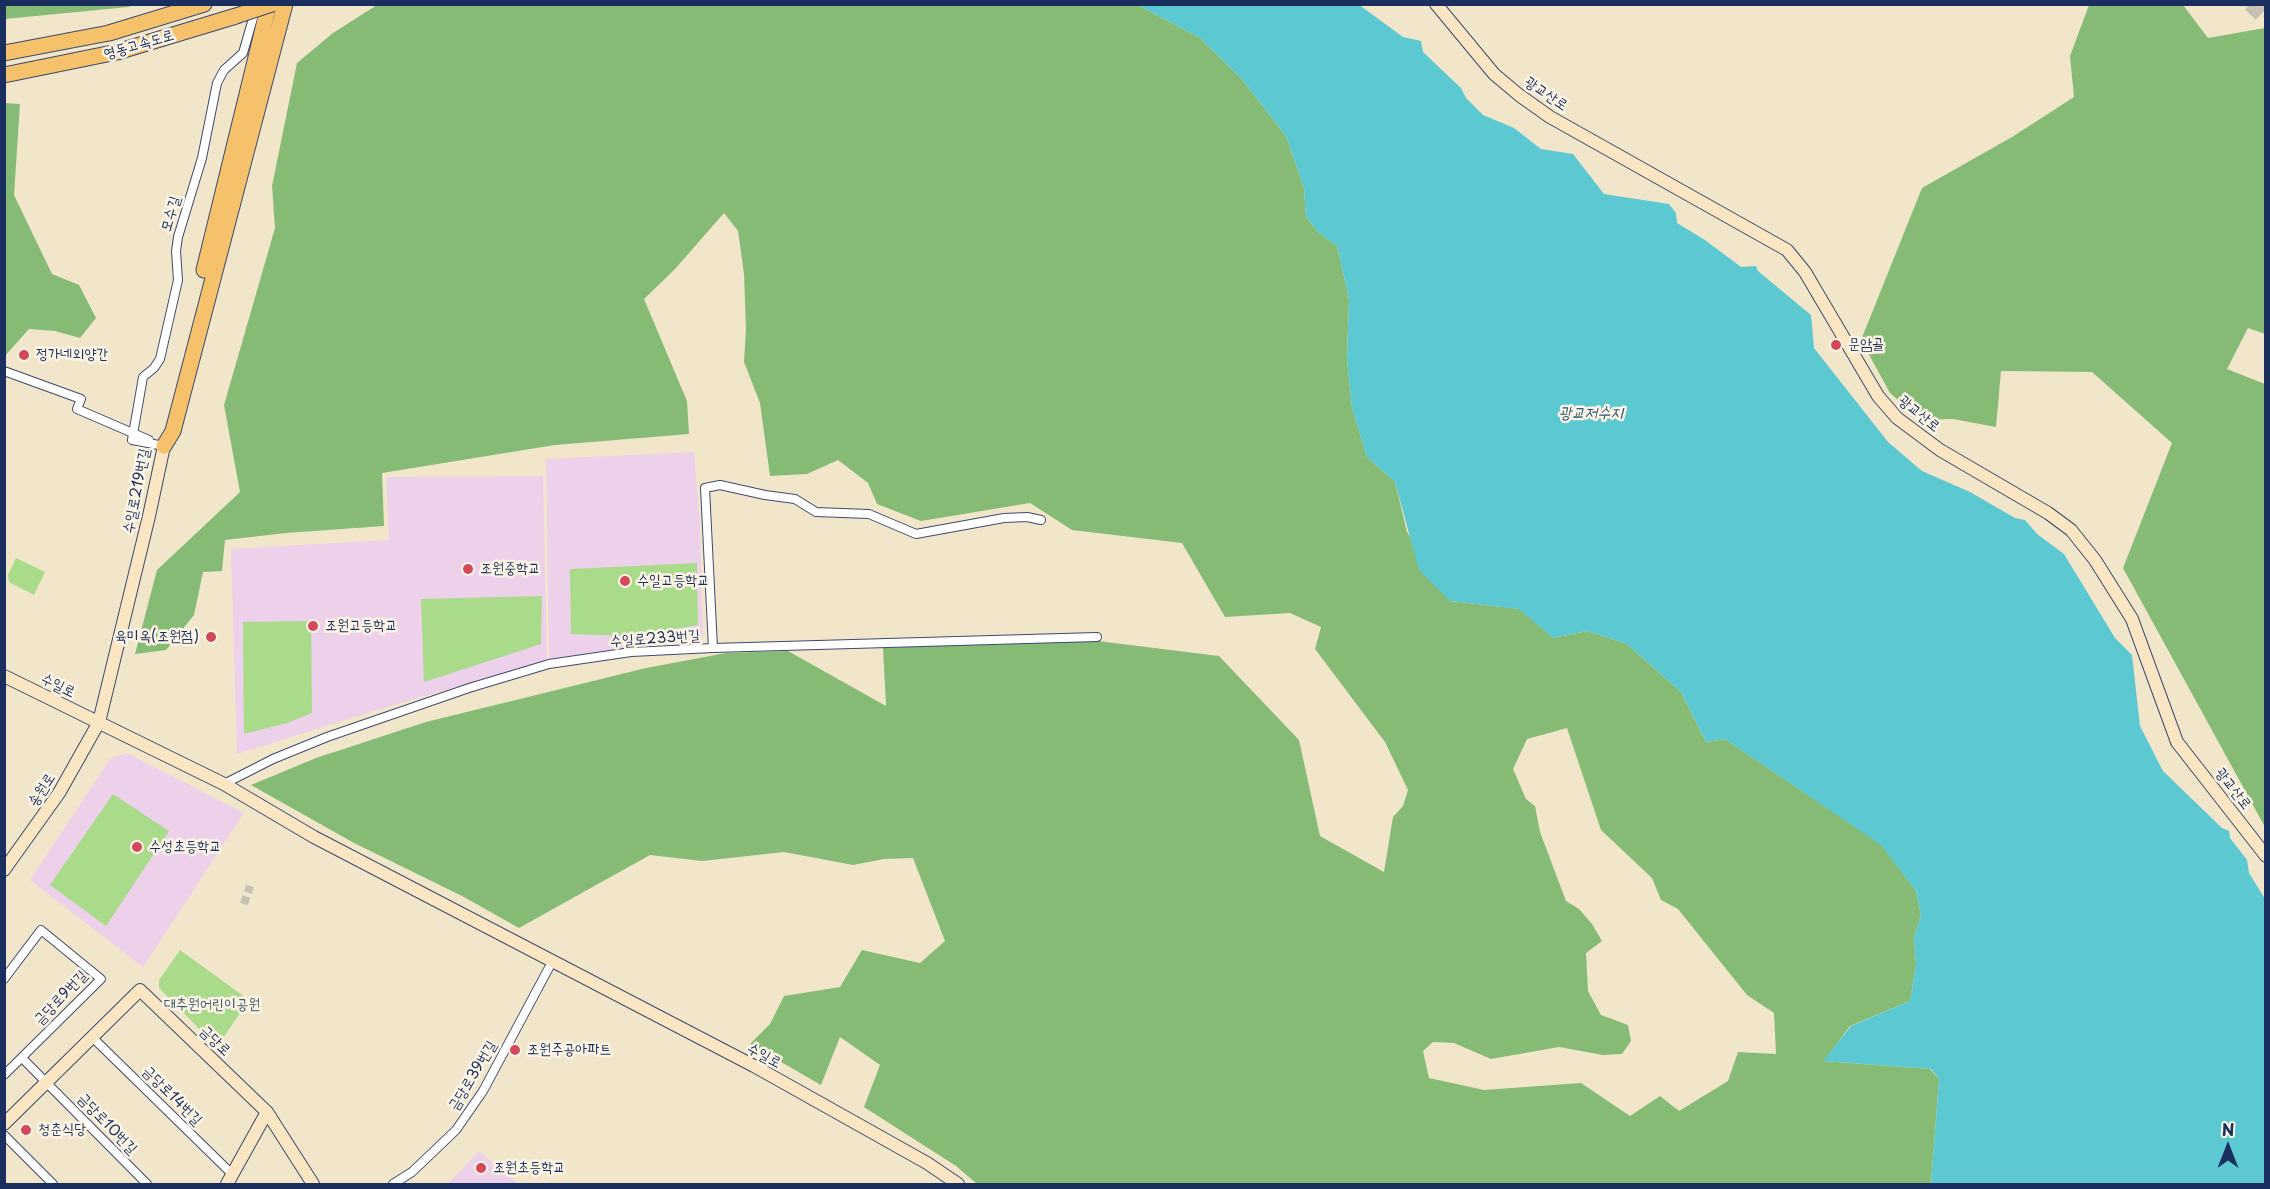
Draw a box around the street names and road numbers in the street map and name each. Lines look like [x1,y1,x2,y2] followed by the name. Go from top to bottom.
[102,26,176,64] street label: 영동고속도로
[1521,73,1571,115] street label: 광교산로
[157,194,185,234] street label: 모수길
[1895,392,1943,436] street label: 광교산로
[120,447,154,535] street label: 수일로219번길
[609,627,701,651] street label: 수일로233번길
[38,670,78,702] street label: 수일로
[2211,764,2255,814] street label: 광교산로
[25,770,59,810] street label: 송원로
[31,967,91,1029] street label: 금당로9번길
[196,1022,234,1060] street label: 금당로
[445,1038,501,1114] street label: 금당로39번길
[744,1040,784,1072] street label: 수일로
[138,1062,206,1130] street label: 금당로14번길
[73,1090,141,1158] street label: 금당로10번길

